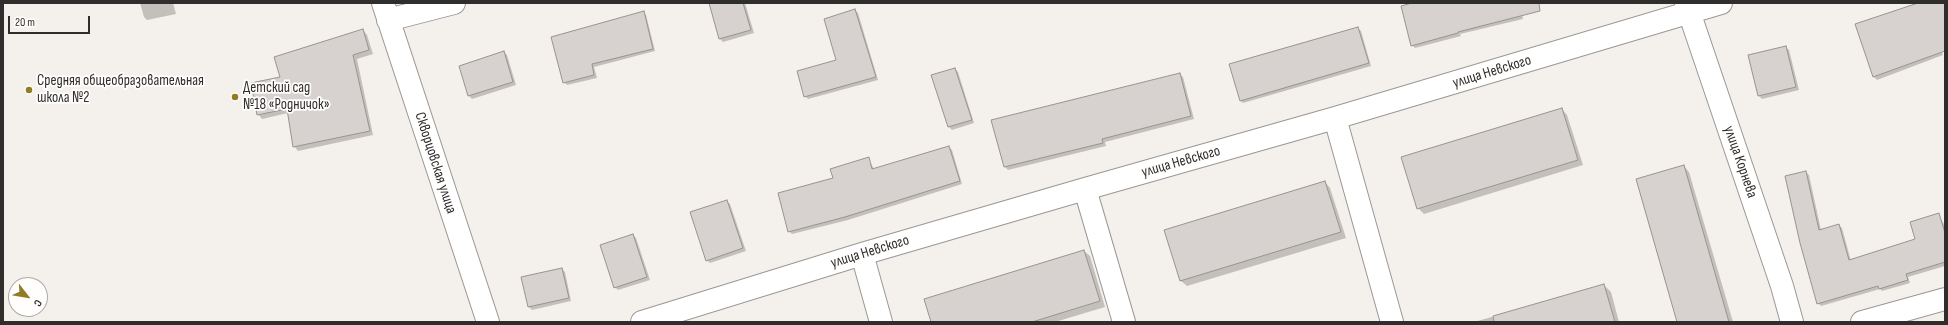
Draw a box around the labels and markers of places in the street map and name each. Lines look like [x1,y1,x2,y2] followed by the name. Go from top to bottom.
[37,72,204,107] place label: Средняя общеобразовательная школа №2
[243,79,330,114] place label: Детский сад №18 «Родничок»
[24,85,34,95] marker: Средняя общеобразовательная школа №2
[230,92,240,102] marker: Детский сад №18 «Родничок»

